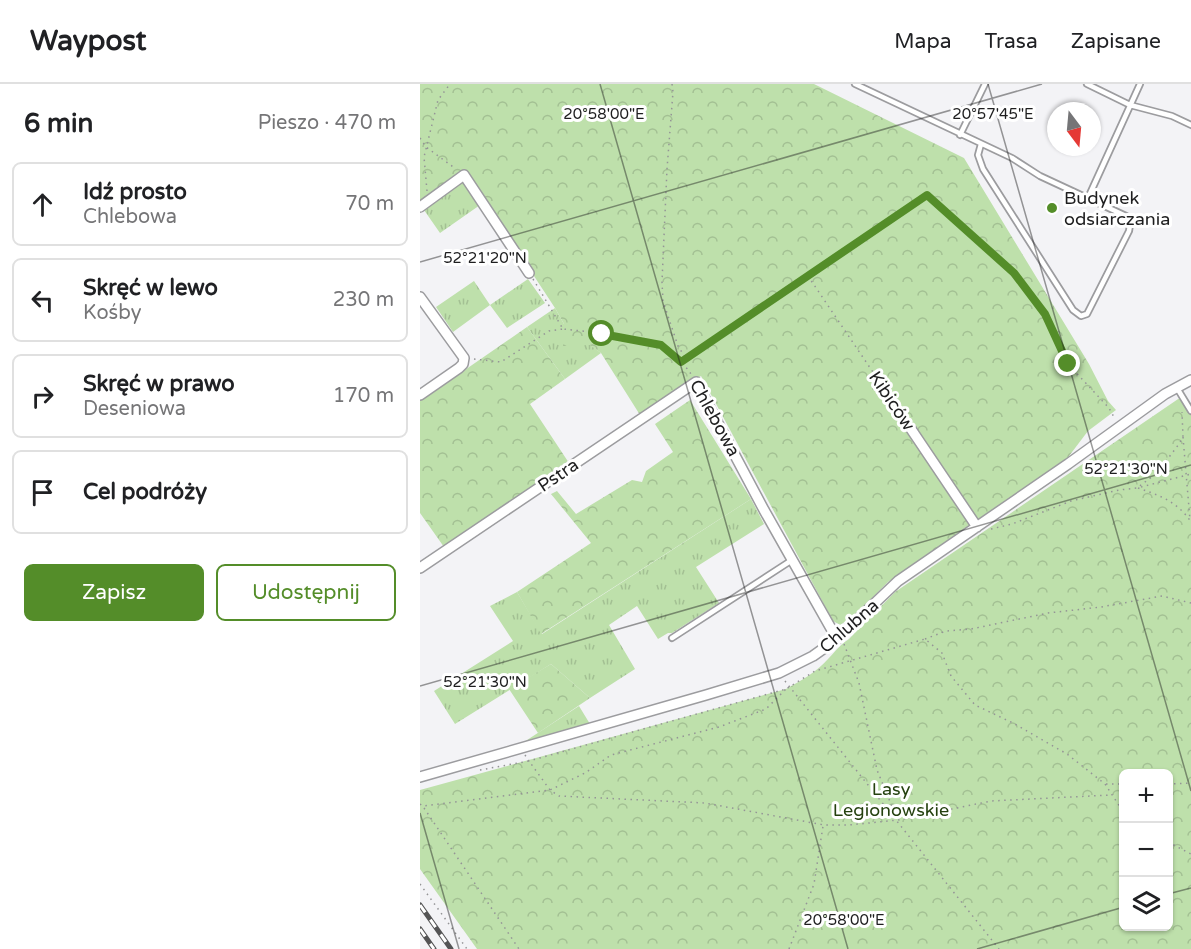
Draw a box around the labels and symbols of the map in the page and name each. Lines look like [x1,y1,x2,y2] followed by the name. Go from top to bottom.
[1047,102,1101,156] north arrow
[563,105,645,123] text: 20°58'00"E
[952,105,1034,123] text: 20°57'45"E
[1064,187,1170,230] place label: Budynek odsiarczania
[1045,201,1059,215] marker: Budynek odsiarczania
[443,249,527,267] text: 52°21'20"N
[588,320,614,346] route start
[1054,350,1080,376] route end
[864,367,920,435] street label: Kibiców
[685,376,745,460] street label: Chlebowa
[533,453,583,497] street label: Pstra
[1084,460,1168,478] text: 52°21'30"N
[815,594,883,658] street label: Chlubna
[443,673,527,691] text: 52°21'30"N
[833,778,949,821] park label: Lasy Legionowskie
[803,911,885,929] text: 20°58'00"E

